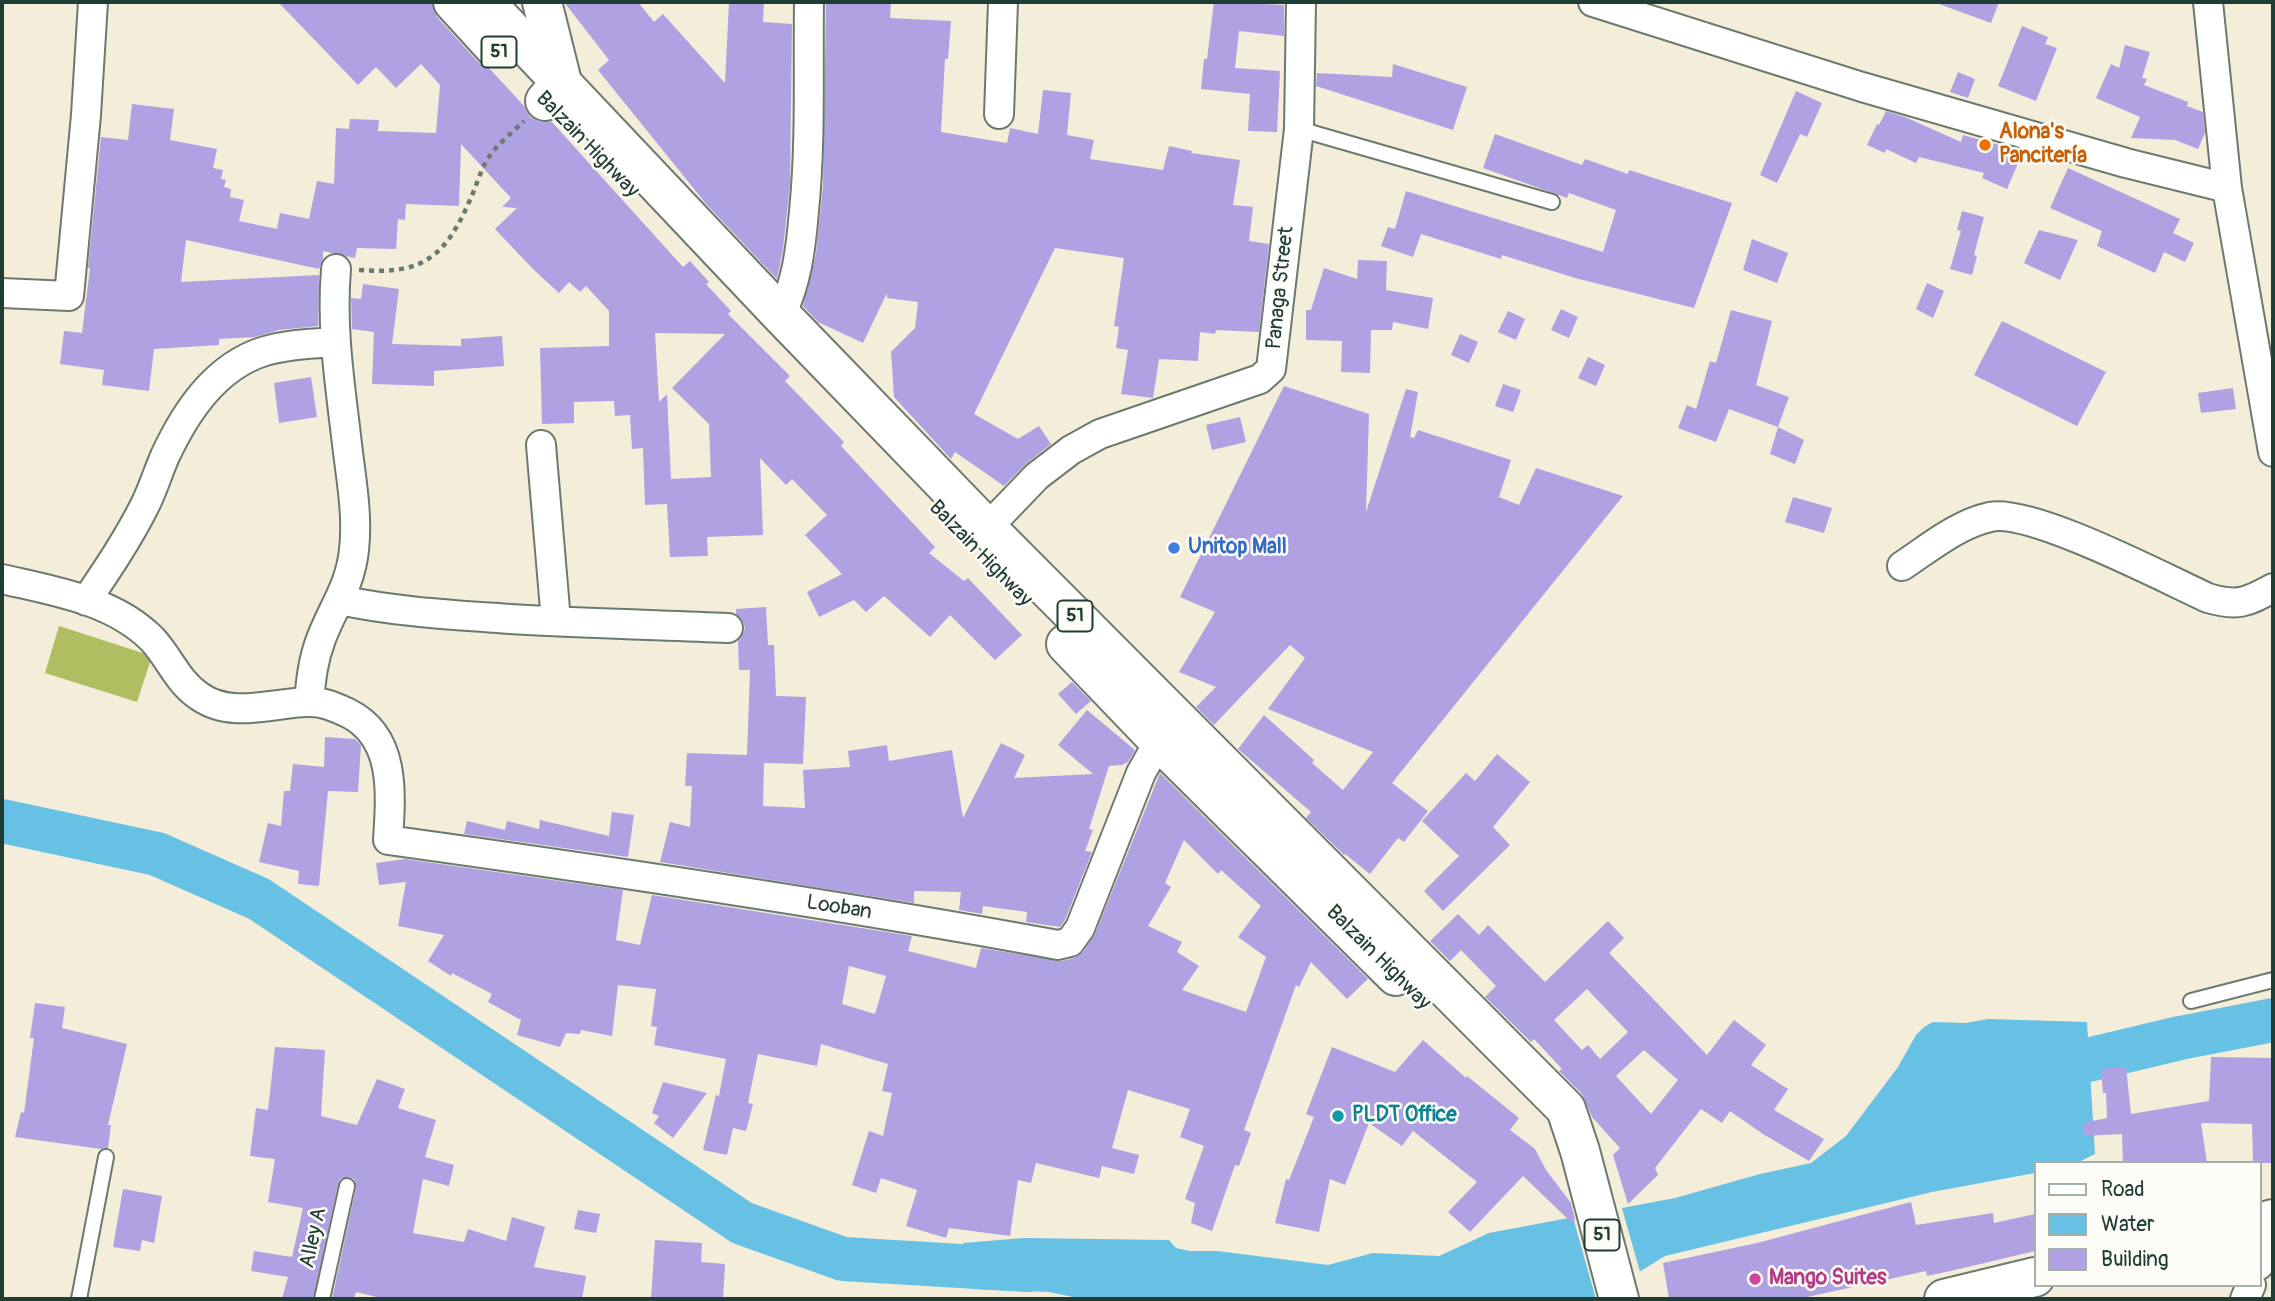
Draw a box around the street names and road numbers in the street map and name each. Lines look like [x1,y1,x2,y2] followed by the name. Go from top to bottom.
[482,36,516,68] road number: 51
[530,87,644,203] street label: Balzain Highway
[1262,225,1300,351] street label: Panaga Street
[923,496,1037,612] street label: Balzain Highway
[1058,600,1092,632] road number: 51
[805,890,873,926] street label: Looban
[1320,900,1436,1016] street label: Balzain Highway
[295,1205,333,1271] street label: Alley A
[1584,1219,1620,1250] road number: 51

